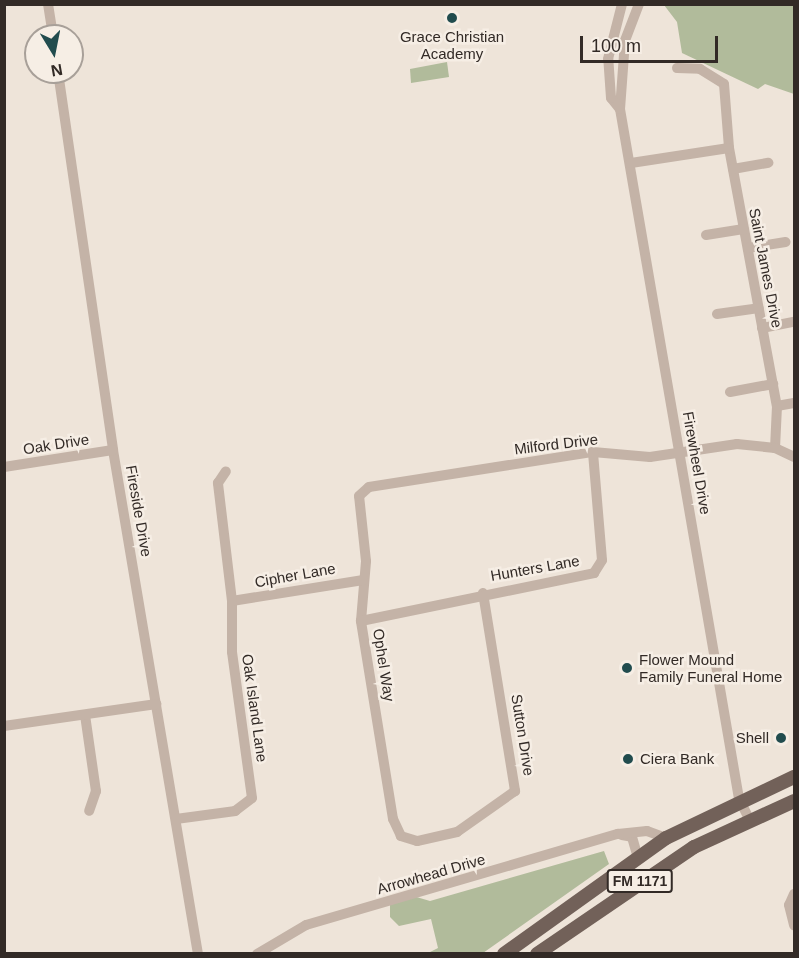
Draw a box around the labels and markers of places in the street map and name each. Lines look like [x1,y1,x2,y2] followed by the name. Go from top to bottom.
[445,11,459,25] marker: Grace Christian Academy
[400,27,504,62] place label: Grace Christian Academy
[639,650,782,685] place label: Flower Mound Family Funeral Home
[620,661,634,675] marker: Flower Mound Family Funeral Home
[736,729,769,747] place label: Shell
[774,731,788,745] marker: Shell
[640,750,714,768] place label: Ciera Bank
[621,752,635,766] marker: Ciera Bank

